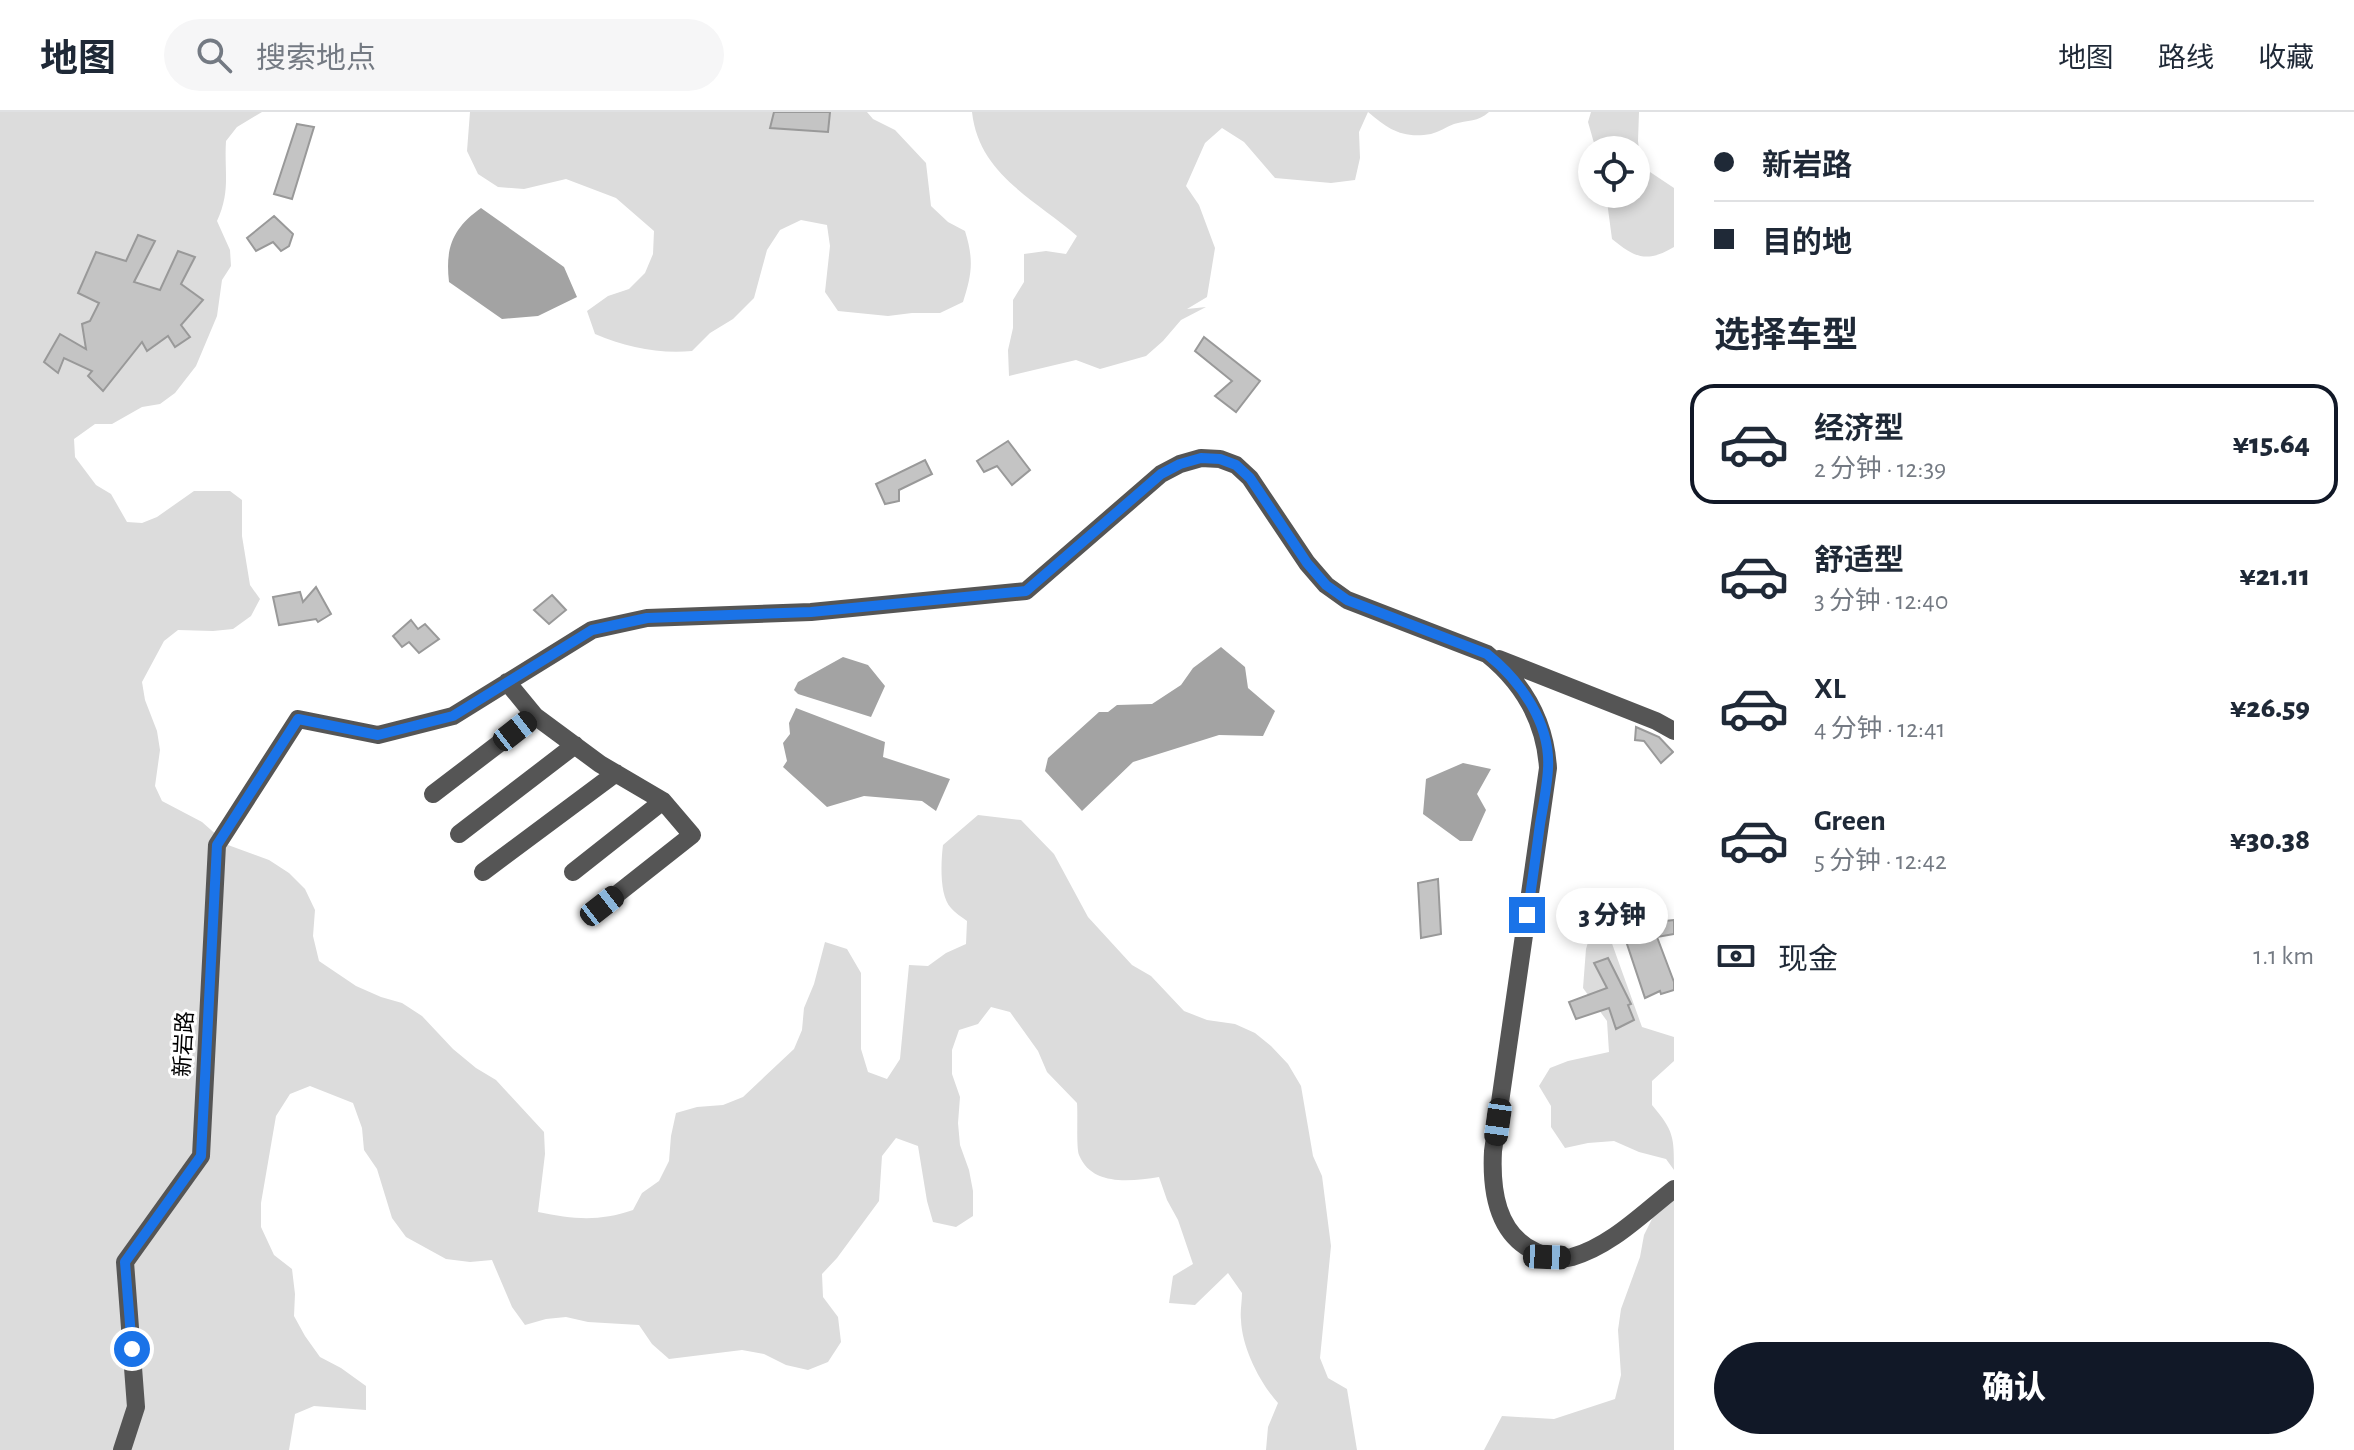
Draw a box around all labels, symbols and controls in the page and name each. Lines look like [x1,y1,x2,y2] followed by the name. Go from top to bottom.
[164,19,724,91] search box
[192,33,236,77] icon: search
[40,41,116,79] text: 地图
[256,44,376,74] text: 搜索地点
[2058,45,2114,73] text: 地图
[2158,45,2214,73] text: 路线
[2258,45,2314,73] text: 收藏
[1578,136,1650,208] map controls
[1578,136,1650,208] button: locate
[1762,151,1852,181] text: 新岩路
[1762,228,1852,258] text: 目的地
[1714,318,1858,354] text: 选择车型
[1718,408,1790,480] icon: car
[1814,414,1904,444] text: 经济型
[2232,429,2310,459] text: ¥15.64
[1814,456,1946,482] text: 2 分钟 · 12:39
[1718,540,1790,612] icon: car
[1814,546,1904,576] text: 舒适型
[2239,561,2310,591] text: ¥21.11
[1814,588,1949,614] text: 3 分钟 · 12:40
[1718,672,1790,744] icon: car
[1814,674,1846,704] text: XL
[2230,693,2310,723] text: ¥26.59
[489,707,541,755] car
[1814,716,1946,742] text: 4 分钟 · 12:41
[1718,804,1790,876] icon: car
[1814,806,1886,836] text: Green
[2230,825,2310,855] text: ¥30.38
[1814,848,1947,874] text: 5 分钟 · 12:42
[576,882,628,930] car
[1555,887,1667,943] callout: 3 分钟
[1509,897,1545,933] route end
[1578,903,1646,929] text: 3 分钟
[1714,934,1758,978] icon: cash
[2253,943,2314,969] text: 1.1 km
[1778,945,1838,975] text: 现金
[170,1010,197,1078] street label: 新岩路
[1483,1097,1513,1147] car
[1523,1244,1571,1270] car
[114,1331,150,1367] route start
[1714,1342,2314,1434] button: 确认

